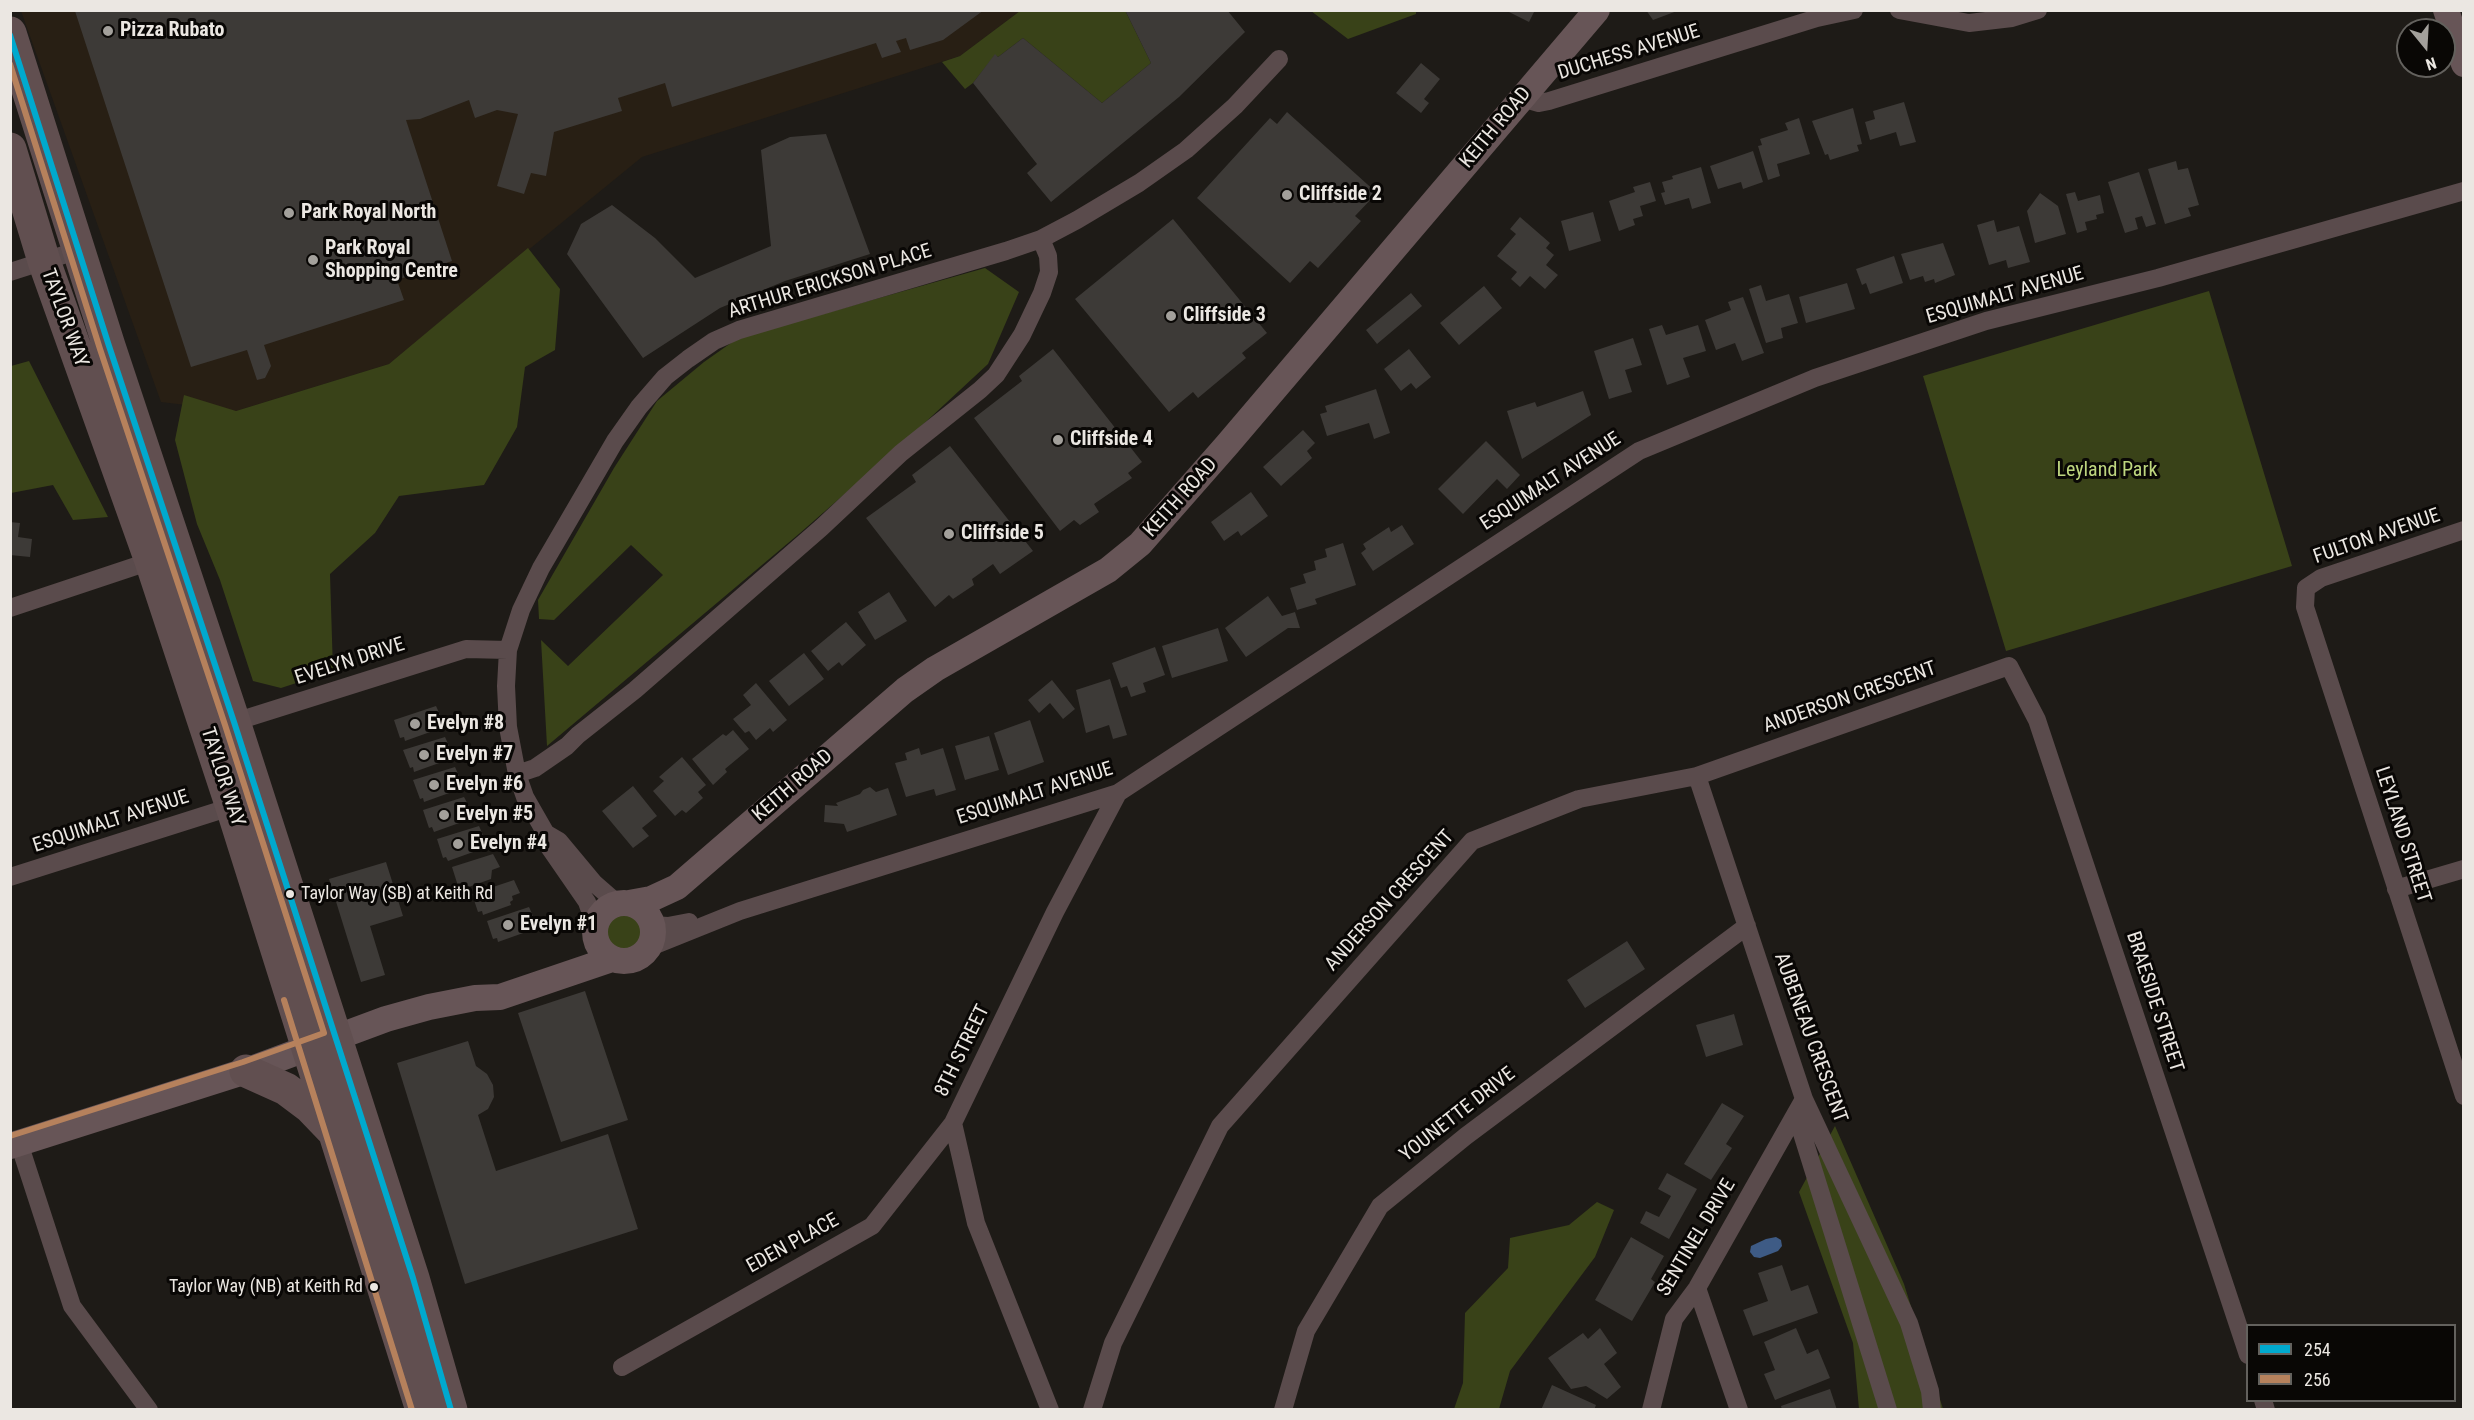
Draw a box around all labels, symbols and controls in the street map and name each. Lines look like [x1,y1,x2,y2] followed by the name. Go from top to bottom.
[2396,18,2456,78] north arrow
[120,19,225,43] place label: Pizza Rubato
[1555,20,1703,86] street label: DUCHESS AVENUE
[101,24,115,38] marker: Pizza Rubato
[2424,53,2439,74] text: N
[1455,83,1537,173] street label: KEITH ROAD
[1299,183,1382,207] place label: Cliffside 2
[1280,188,1294,202] marker: Cliffside 2
[301,201,436,225] place label: Park Royal North
[282,206,296,220] marker: Park Royal North
[325,237,458,284] place label: Park Royal Shopping Centre
[725,240,935,324] street label: ARTHUR ERICKSON PLACE
[306,253,320,267] marker: Park Royal Shopping Centre
[1924,262,2086,330] street label: ESQUIMALT AVENUE
[35,266,93,370] street label: TAYLOR WAY
[1183,304,1266,328] place label: Cliffside 3
[1164,309,1178,323] marker: Cliffside 3
[1070,428,1153,452] place label: Cliffside 4
[1476,428,1626,536] street label: ESQUIMALT AVENUE
[1051,433,1065,447] marker: Cliffside 4
[1139,453,1223,543] street label: KEITH ROAD
[2056,459,2158,483] park label: Leyland Park
[2311,504,2443,570] street label: FULTON AVENUE
[961,522,1044,546] place label: Cliffside 5
[942,527,956,541] marker: Cliffside 5
[292,633,408,691] street label: EVELYN DRIVE
[1760,657,1940,739] street label: ANDERSON CRESCENT
[427,712,504,736] place label: Evelyn #8
[408,717,422,731] marker: Evelyn #8
[195,724,249,830] street label: TAYLOR WAY
[436,743,513,767] place label: Evelyn #7
[748,745,838,827] street label: KEITH ROAD
[417,748,431,762] marker: Evelyn #7
[954,757,1116,831] street label: ESQUIMALT AVENUE
[2369,764,2435,906] street label: LEYLAND STREET
[446,773,523,797] place label: Evelyn #6
[427,778,441,792] marker: Evelyn #6
[30,785,192,859] street label: ESQUIMALT AVENUE
[456,803,533,827] place label: Evelyn #5
[437,808,451,822] marker: Evelyn #5
[1320,826,1460,976] street label: ANDERSON CRESCENT
[470,832,547,856] place label: Evelyn #4
[451,837,465,851] marker: Evelyn #4
[301,883,493,905] place label: Taylor Way (SB) at Keith Rd
[284,888,296,900] marker: Taylor Way (SB) at Keith Rd
[520,913,597,937] place label: Evelyn #1
[501,918,515,932] marker: Evelyn #1
[2120,929,2188,1075] street label: BRAESIDE STREET
[1768,950,1852,1126] street label: AUBENEAU CRESCENT
[930,1001,996,1101] street label: 8TH STREET
[1396,1063,1520,1167] street label: YOUNETTE DRIVE
[1653,1175,1741,1301] street label: SENTINEL DRIVE
[743,1209,843,1279] street label: EDEN PLACE
[169,1276,363,1298] place label: Taylor Way (NB) at Keith Rd
[368,1281,380,1293] marker: Taylor Way (NB) at Keith Rd
[2246,1324,2456,1402] legend
[2304,1339,2331,1360] text: 254
[2304,1369,2331,1390] text: 256

